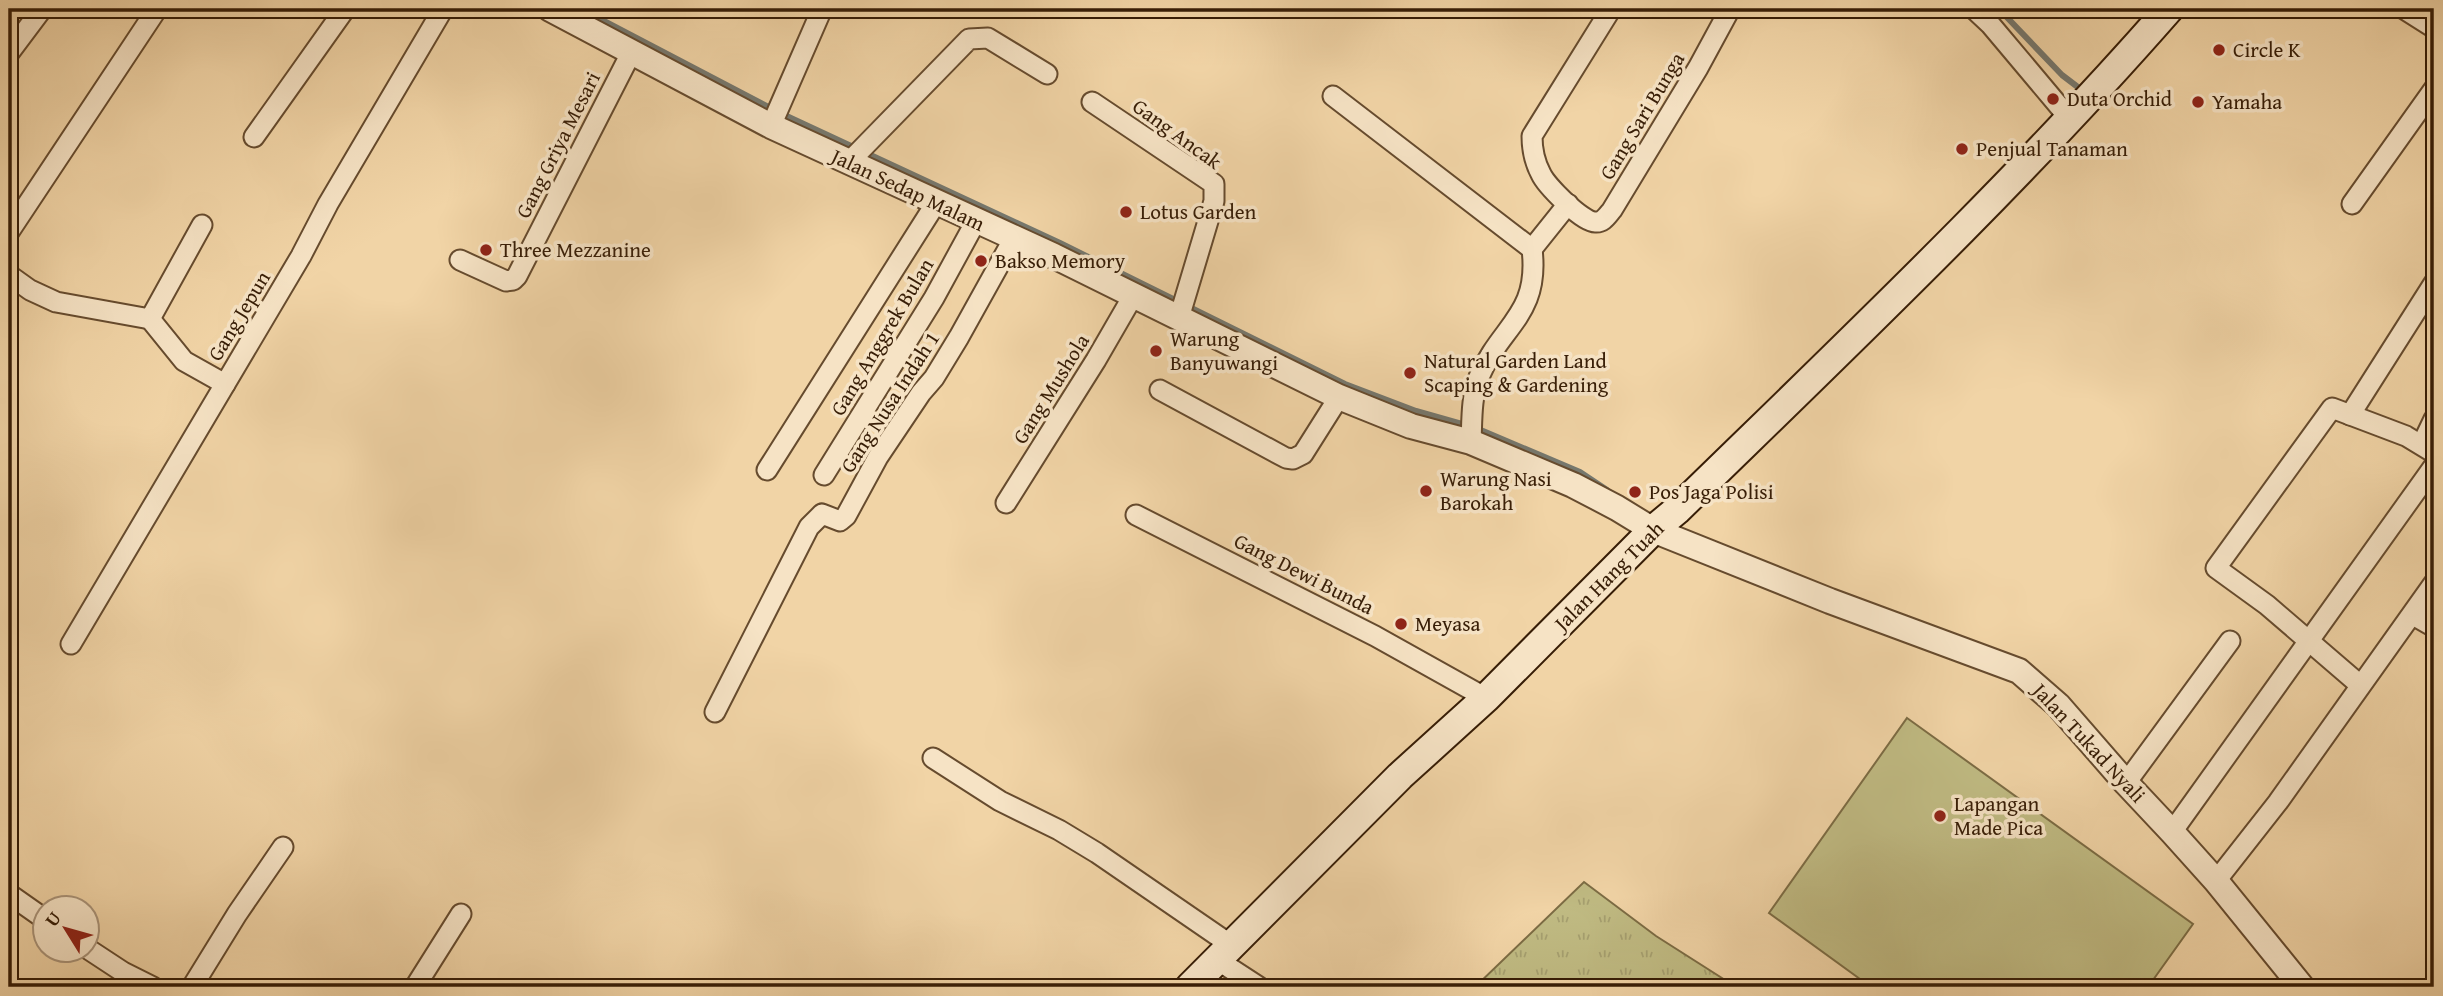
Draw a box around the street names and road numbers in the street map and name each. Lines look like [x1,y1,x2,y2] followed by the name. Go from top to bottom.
[1591,46,1692,185] street label: Gang Sari Bunga
[507,66,608,223] street label: Gang Griya Mesari
[1126,91,1229,177] street label: Gang Ancak
[824,139,990,239] street label: Jalan Sedap Malam
[822,252,941,421] street label: Gang Anggrek Bulan
[200,265,278,367] street label: Gang Jepun
[832,325,947,479] street label: Gang Nusa Indah 1
[1004,328,1097,450] street label: Gang Mushola
[1545,514,1671,640] street label: Jalan Hang Tuah
[1229,525,1380,622] street label: Gang Dewi Bunda
[2023,674,2153,810] street label: Jalan Tukad Nyali

